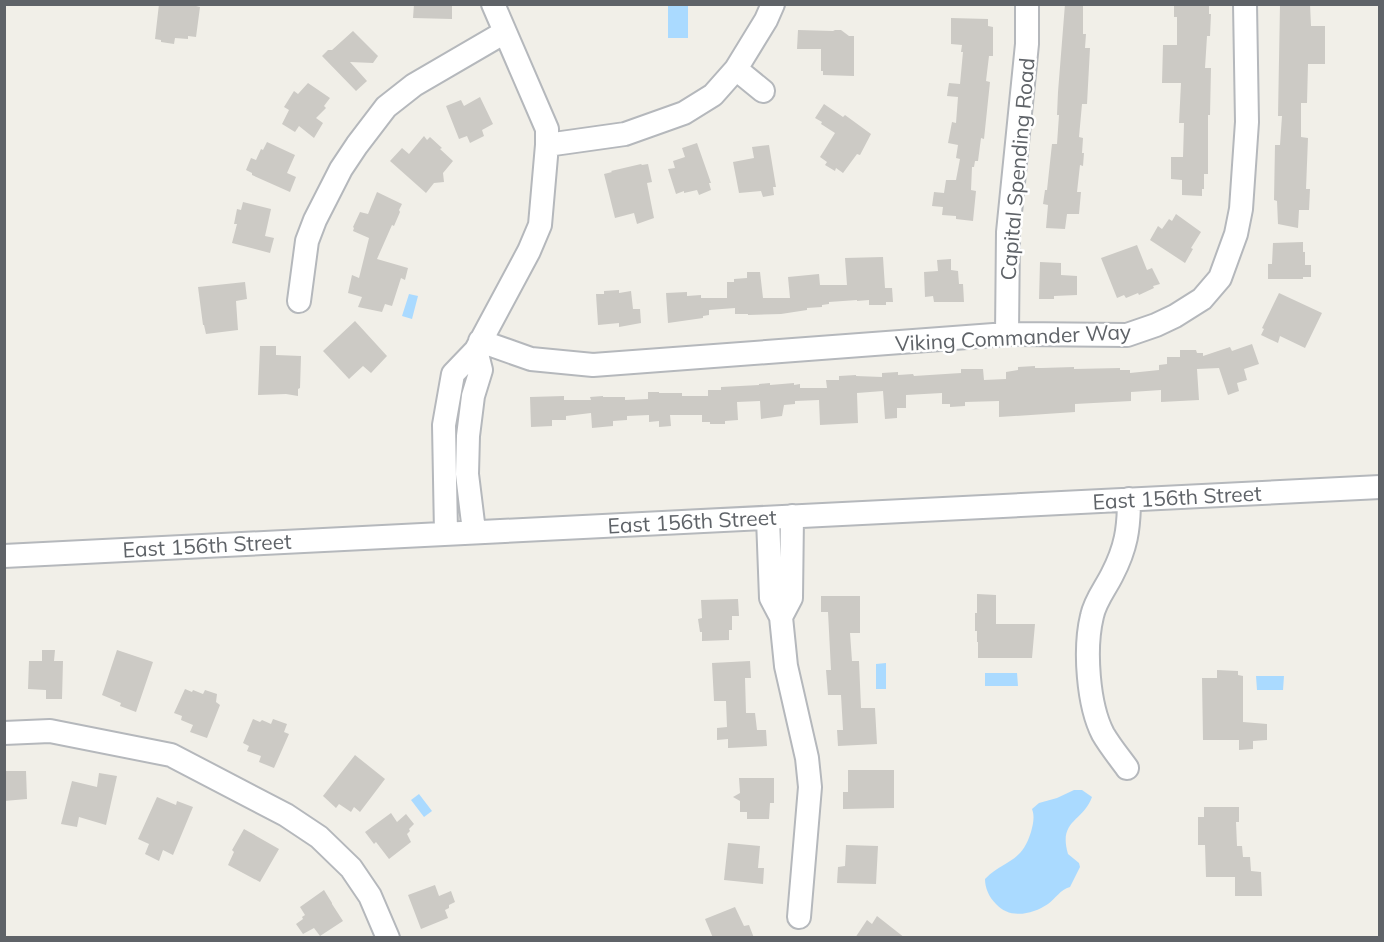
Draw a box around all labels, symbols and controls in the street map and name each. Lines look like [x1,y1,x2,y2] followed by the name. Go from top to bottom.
[994,56,1040,282] street label: Capital Spending Road
[894,318,1132,356] street label: Viking Commander Way
[1092,480,1262,514] street label: East 156th Street
[607,504,777,538] street label: East 156th Street
[122,528,292,562] street label: East 156th Street

